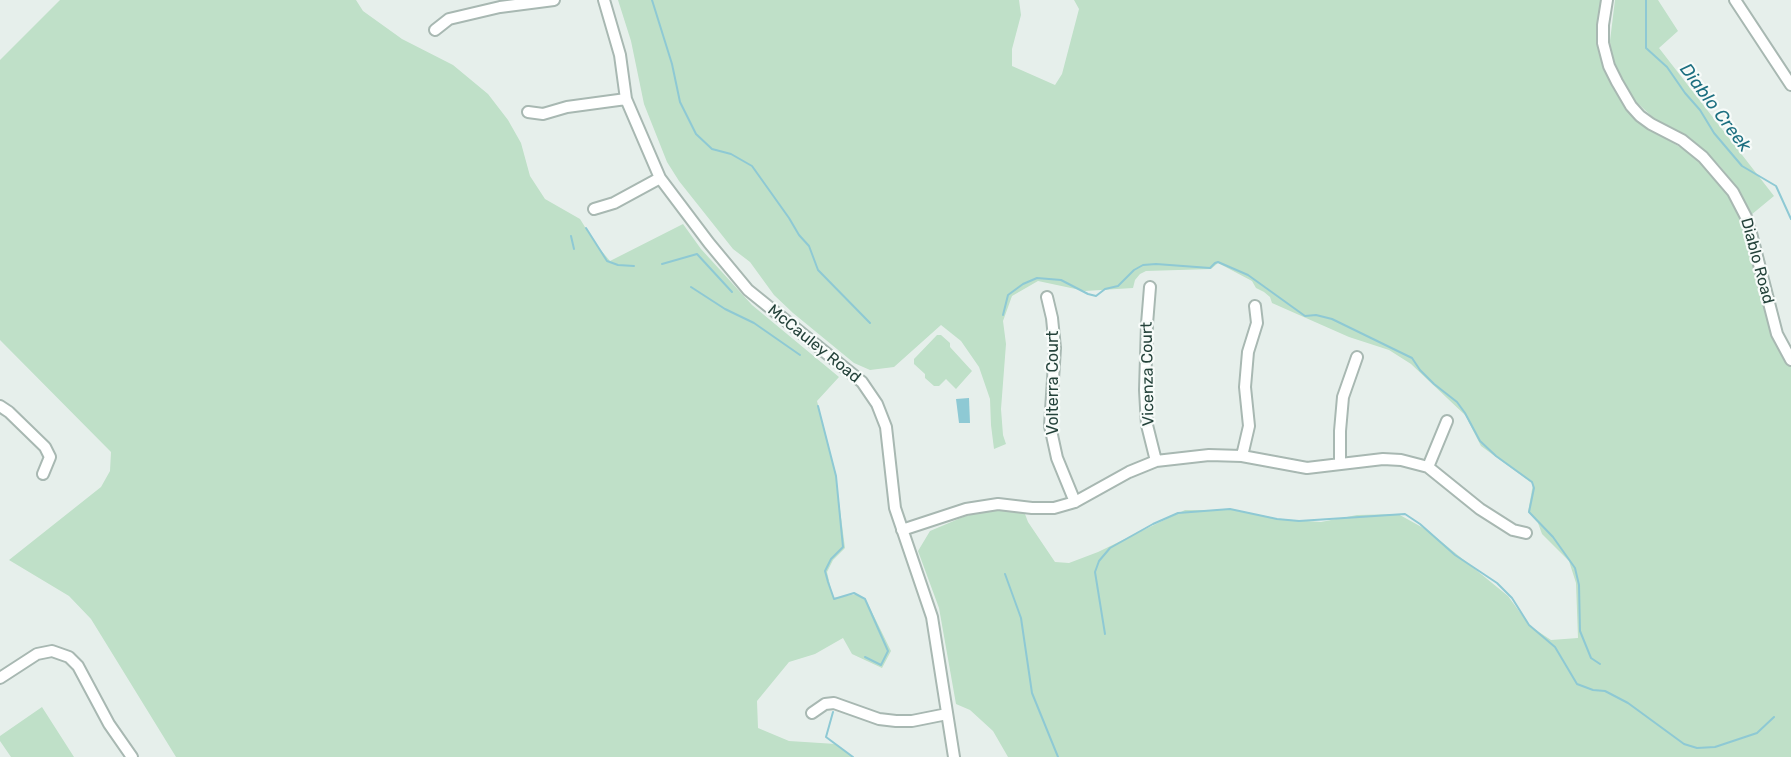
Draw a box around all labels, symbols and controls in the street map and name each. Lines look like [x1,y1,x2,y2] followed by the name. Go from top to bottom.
[1675,59,1755,157] water label: Diablo Creek
[1736,216,1778,306] street label: Diablo Road
[764,301,864,387] street label: McCauley Road
[1137,322,1159,426] street label: Vicenza Court
[1043,331,1063,435] street label: Volterra Court

